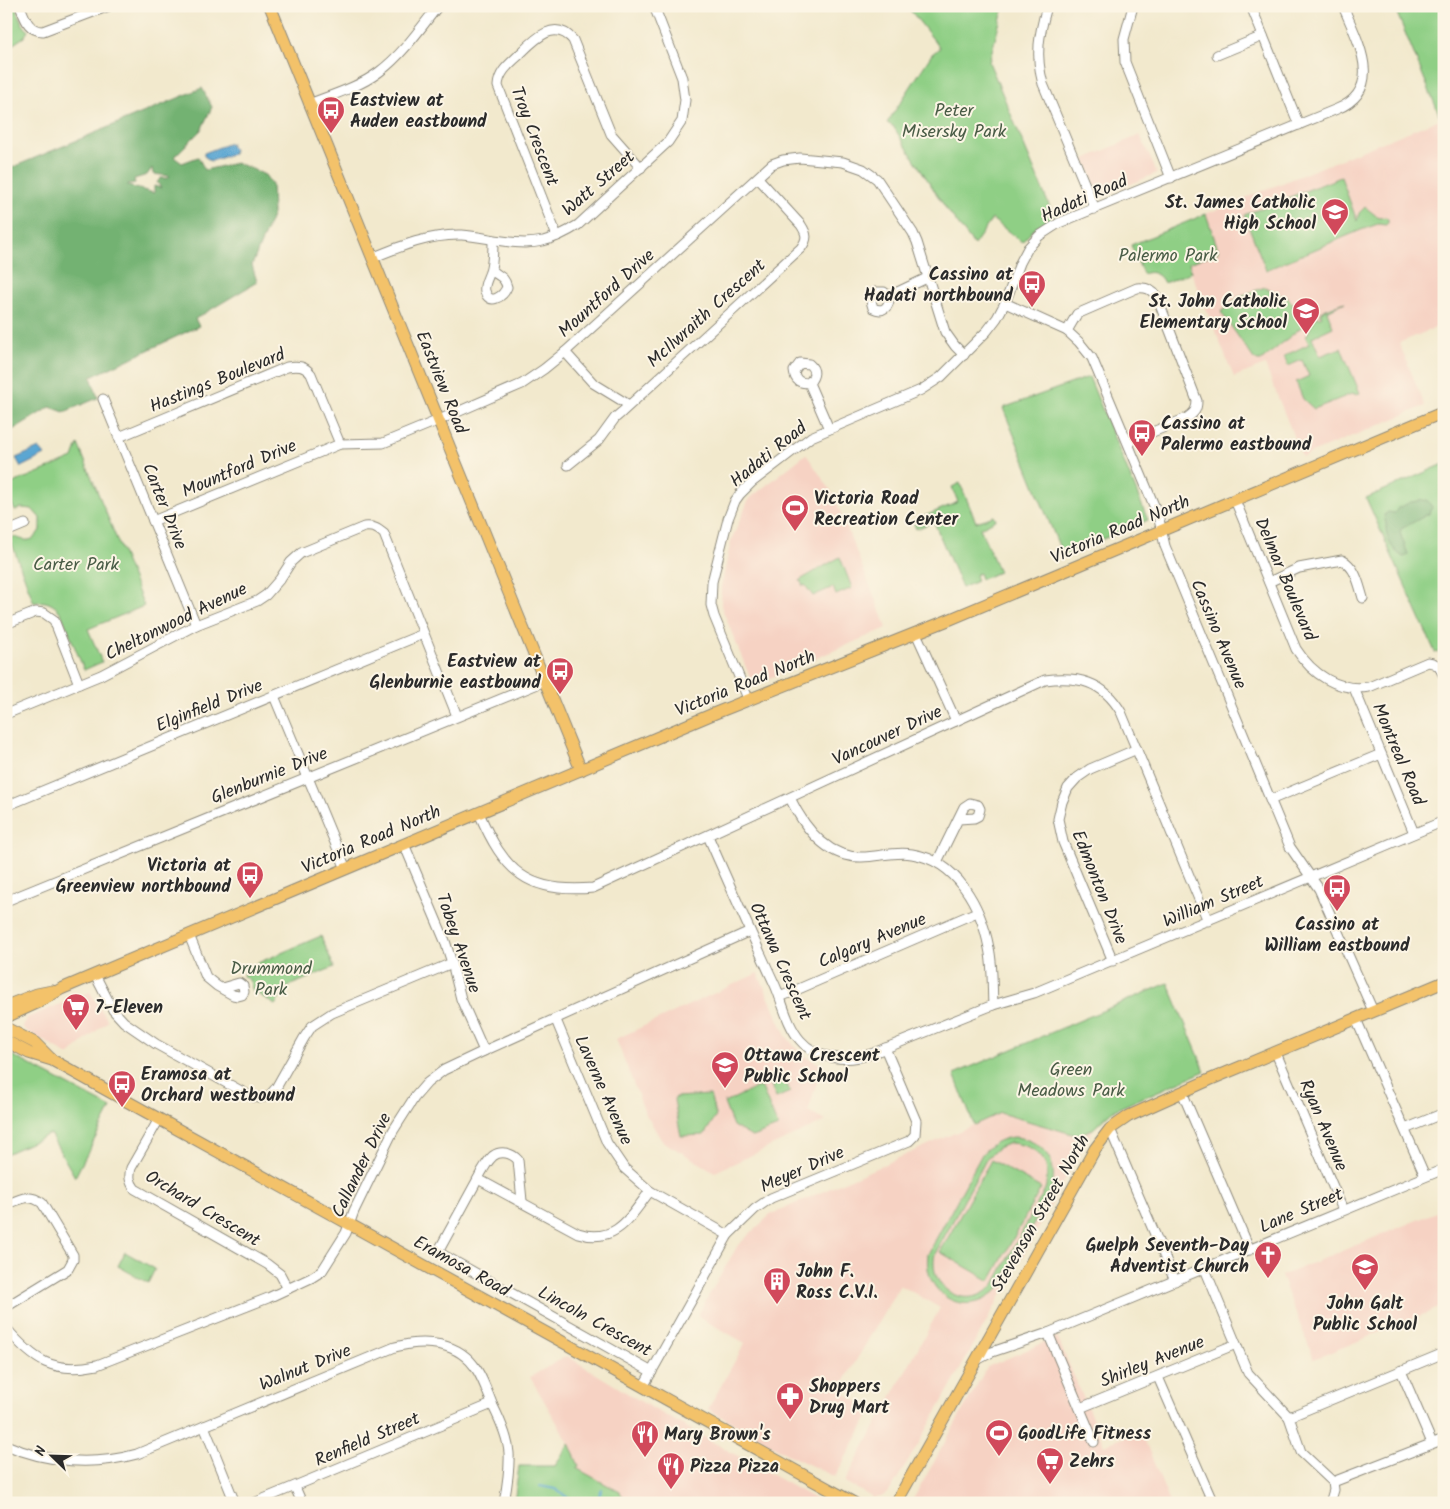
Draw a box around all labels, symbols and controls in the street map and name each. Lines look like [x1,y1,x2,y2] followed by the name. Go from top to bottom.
[501,83,566,192] street label: Troy Crescent
[350,87,487,137] place label: Eastview at Auden eastbound
[316,95,346,134] bus stop icon: Eastview at Auden eastbound
[902,97,1007,147] park label: Peter Misersky Park
[556,143,643,224] street label: Watt Street
[1036,167,1134,231] street label: Hadati Road
[1165,189,1316,239] place label: St. James Catholic High School
[1320,197,1350,236] school or university icon: St. James Catholic High School
[552,242,662,346] street label: Mountford Drive
[1119,242,1218,271] park label: Palermo Park
[641,252,774,376] street label: McIlwraith Crescent
[864,261,1014,311] place label: Cassino at Hadati northbound
[1017,269,1047,308] bus stop icon: Cassino at Hadati northbound
[1140,288,1287,338] place label: St. John Catholic Elementary School
[1291,296,1321,335] school or university icon: St. John Catholic Elementary School
[407,327,475,439] street label: Eastview Road
[145,341,291,422] street label: Hastings Boulevard
[1161,410,1312,460] place label: Cassino at Palermo eastbound
[724,414,815,496] street label: Hadati Road
[1127,418,1157,457] bus stop icon: Cassino at Palermo eastbound
[178,432,301,507] street label: Mountford Drive
[133,459,194,554] street label: Carter Drive
[814,485,960,535] place label: Victoria Road Recreation Center
[1046,488,1195,573] street label: Victoria Road North
[780,493,810,532] sports icon: Victoria Road Recreation Center
[1246,513,1324,647] street label: Delmar Boulevard
[33,551,120,580] park label: Carter Park
[101,575,253,669] street label: Cheltonwood Avenue
[1181,575,1254,694] street label: Cassino Avenue
[671,643,820,726] street label: Victoria Road North
[370,648,542,698] place label: Eastview at Glenburnie eastbound
[545,656,575,695] bus stop icon: Eastview at Glenburnie eastbound
[152,672,267,741] street label: Elginfield Drive
[828,698,948,775] street label: Vancouver Drive
[1363,699,1433,811] street label: Montreal Road
[207,740,332,813] street label: Glenburnie Drive
[297,798,446,883] street label: Victoria Road North
[1062,826,1135,949] street label: Edmonton Drive
[56,852,232,902] place label: Victoria at Greenview northbound
[235,860,265,899] bus stop icon: Victoria at Greenview northbound
[1159,868,1269,937] street label: William Street
[1322,873,1352,912] bus stop icon: Cassino at William eastbound
[427,890,488,997] street label: Tobey Avenue
[741,898,819,1026] street label: Ottawa Crescent
[814,906,931,977] street label: Calgary Avenue
[1264,911,1410,961] place label: Cassino at William eastbound
[230,955,313,1005] park label: Drummond Park
[61,992,91,1031] supermarket icon: 7-Eleven
[95,994,163,1023] place label: 7-Eleven
[565,1031,640,1150] street label: Laverne Avenue
[744,1042,881,1092] place label: Ottawa Crescent Public School
[710,1050,740,1089] school or university icon: Ottawa Crescent Public School
[1017,1056,1125,1106] park label: Green Meadows Park
[141,1061,295,1111] place label: Eramosa at Orchard westbound
[107,1069,137,1108] bus stop icon: Eramosa at Orchard westbound
[1290,1075,1355,1176] street label: Ryan Avenue
[324,1108,400,1223] street label: Callander Drive
[984,1129,1098,1298] street label: Stevenson Street North
[756,1139,849,1202] street label: Meyer Drive
[139,1163,266,1256] street label: Orchard Crescent
[1255,1180,1349,1242] street label: Lane Street
[408,1229,516,1306] street label: Eramosa Road
[1086,1232,1250,1282] place label: Guelph Seventh-Day Adventist Church
[1253,1240,1283,1279] church icon: Guelph Seventh-Day Adventist Church
[1350,1252,1380,1291] school or university icon: John Galt Public School
[796,1258,878,1308] place label: John F. Ross C.V.I.
[762,1266,792,1305] building icon: John F. Ross C.V.I.
[532,1279,657,1366] street label: Lincoln Crescent
[1313,1290,1417,1340] place label: John Galt Public School
[1096,1328,1209,1397] street label: Shirley Avenue
[255,1337,356,1400] street label: Walnut Drive
[809,1373,890,1423] place label: Shoppers Drug Mart
[775,1381,805,1420] pharmacy icon: Shoppers Drug Mart
[310,1405,426,1476] street label: Renfield Street
[984,1418,1014,1457] sports icon: GoodLife Fitness
[630,1419,660,1458] restaurant icon: Mary Brown's
[1018,1420,1152,1449] place label: GoodLife Fitness
[664,1421,771,1450] place label: Mary Brown's
[28,1432,78,1482] north arrow
[29,1443,53,1460] text: N
[1035,1446,1065,1485] supermarket icon: Zehrs
[1069,1448,1115,1477] place label: Zehrs
[656,1451,686,1490] restaurant icon: Pizza Pizza
[690,1453,779,1482] place label: Pizza Pizza

